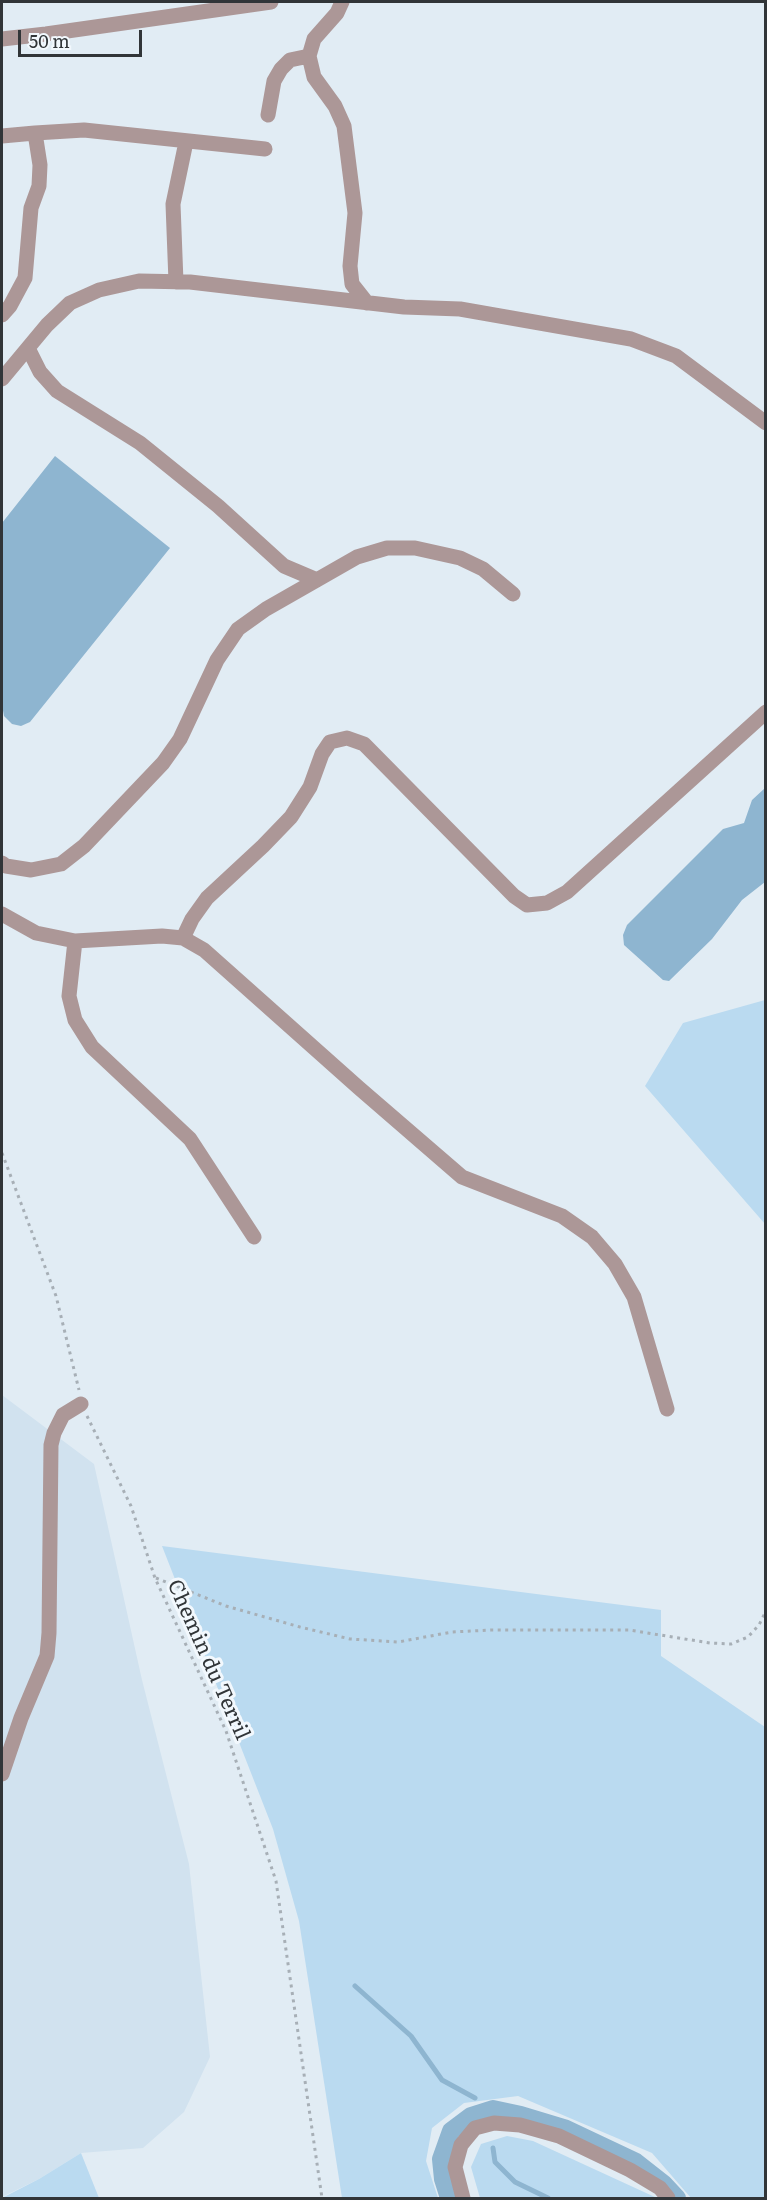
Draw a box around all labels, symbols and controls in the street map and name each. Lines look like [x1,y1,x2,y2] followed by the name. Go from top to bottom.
[21,18,146,56] scale bar
[29,27,70,54] text: 50 m
[161,1576,255,1744] street label: Chemin du Terril

